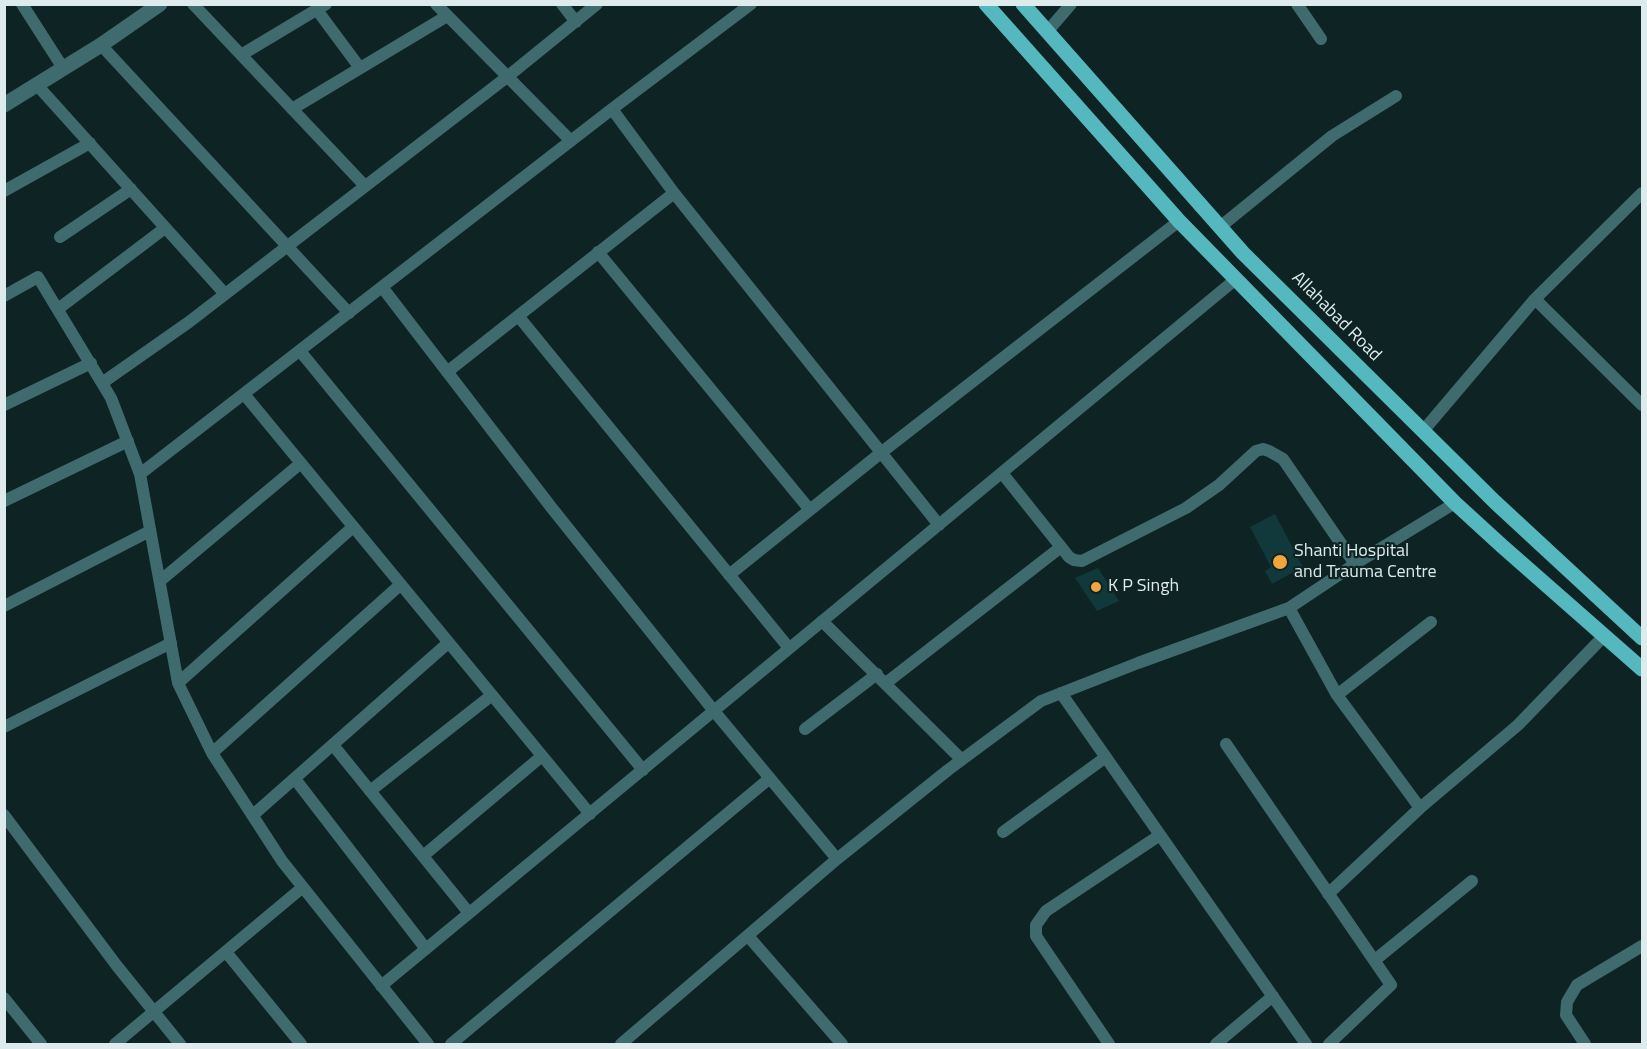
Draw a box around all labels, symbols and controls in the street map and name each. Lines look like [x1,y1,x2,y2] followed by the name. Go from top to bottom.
[1287,268,1385,366] street label: Allahabad Road
[1294,541,1437,584] place label: Shanti Hospital and Trauma Centre
[1271,553,1289,571] marker: Shanti Hospital and Trauma Centre
[1108,576,1179,598] place label: K P Singh
[1089,580,1103,594] marker: K P Singh

